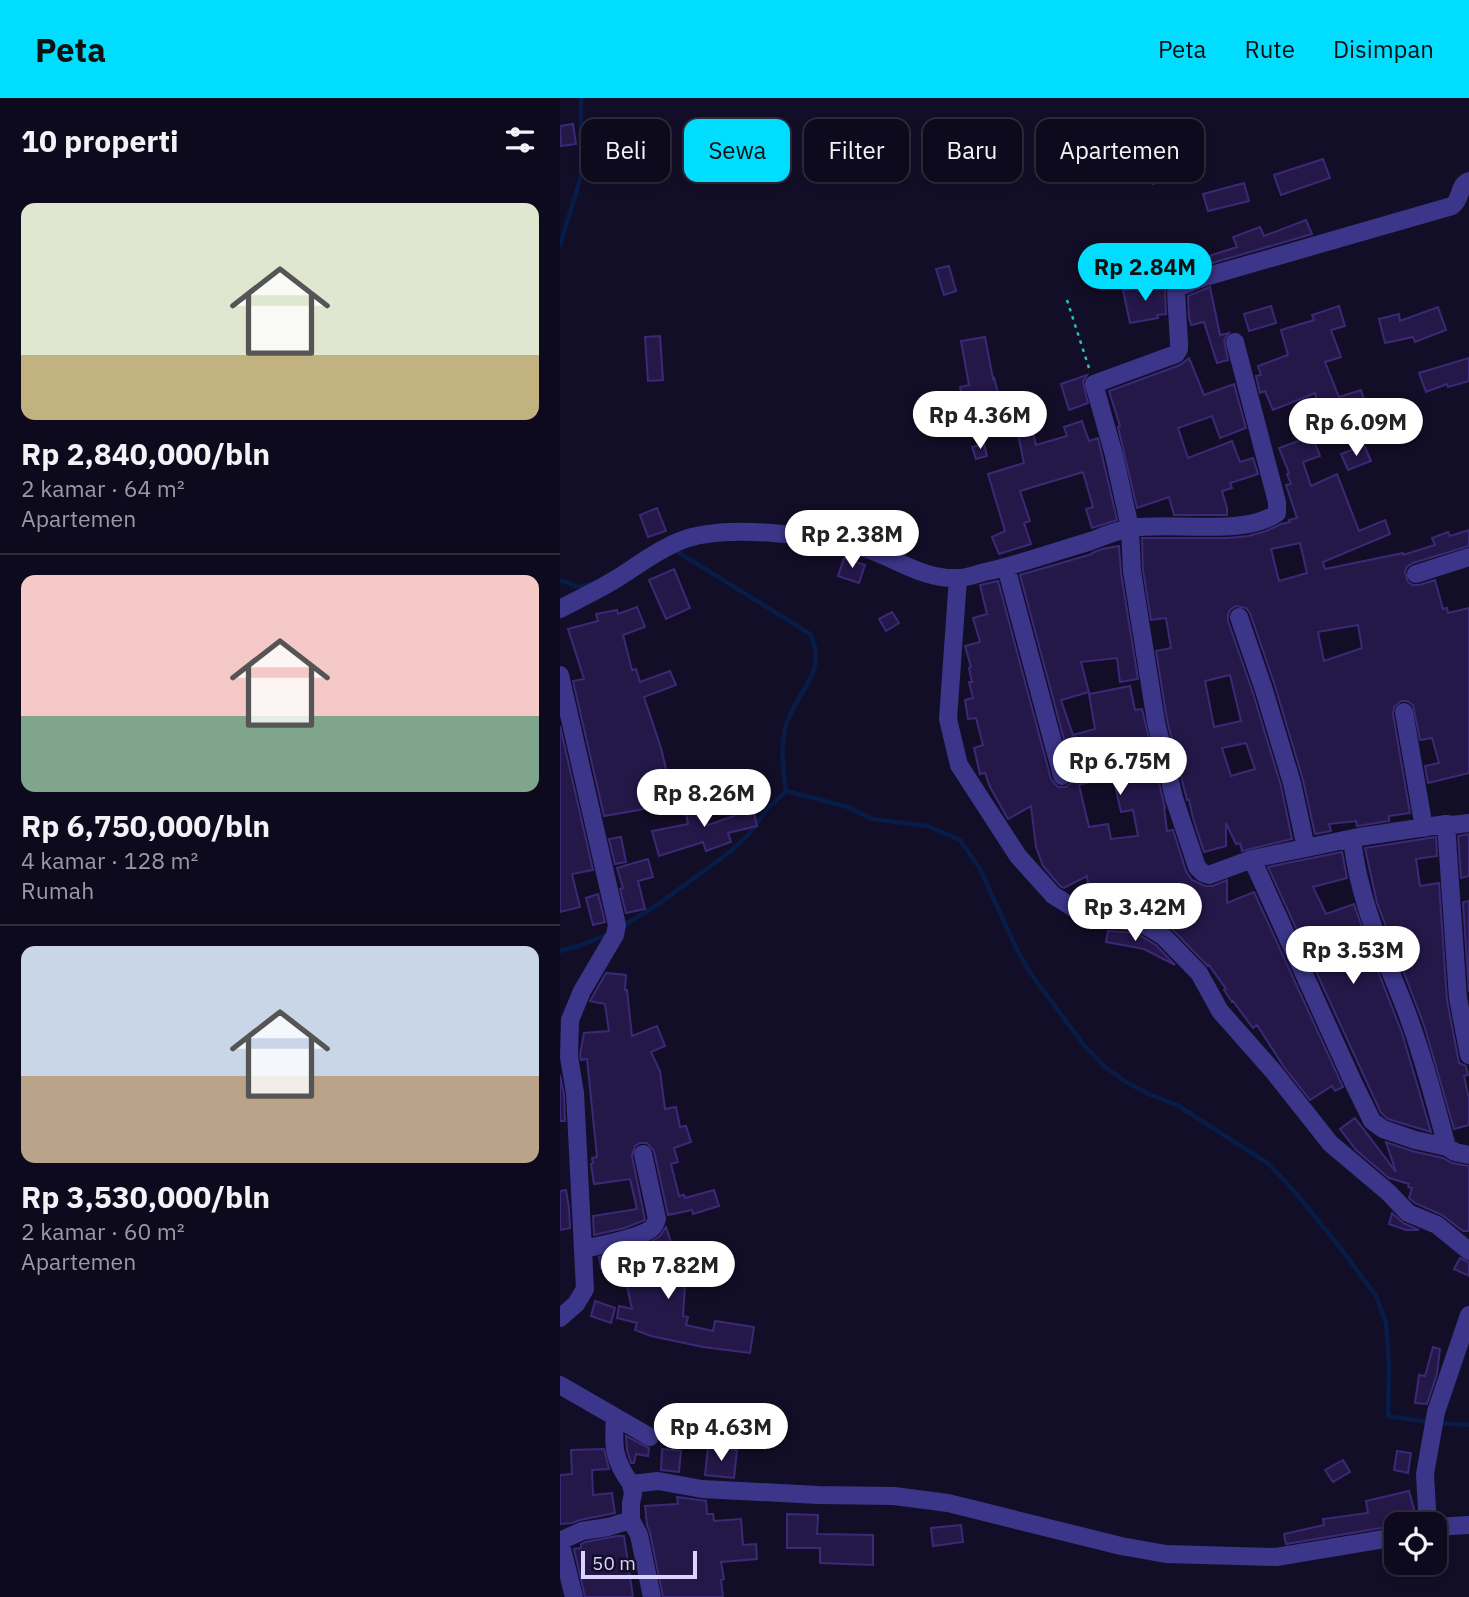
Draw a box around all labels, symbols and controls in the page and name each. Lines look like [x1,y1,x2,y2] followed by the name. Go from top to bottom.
[35,28,106,71] text: Peta
[1158,33,1206,65] text: Peta
[1244,33,1295,65] text: Rute
[1333,33,1434,65] text: Disimpan
[581,119,670,182] chip: Beli
[684,119,790,182] chip: Sewa
[804,119,909,182] chip: Filter
[923,119,1022,182] chip: Baru
[1036,119,1204,182] chip: Apartemen
[21,121,179,160] text: 10 properti
[501,121,539,159] icon: filters
[1073,244,1217,303] pin: Rp 2.84M
[217,248,343,374] icon: home
[1094,251,1196,281] text: Rp 2.84M
[908,392,1052,451] pin: Rp 4.36M
[1284,398,1428,458] pin: Rp 6.09M
[929,399,1031,429] text: Rp 4.36M
[1305,406,1407,436] text: Rp 6.09M
[21,434,270,473] text: Rp 2,840,000/bln
[21,473,185,503] text: 2 kamar · 64 m²
[21,503,136,533] text: Apartemen
[780,510,924,570] pin: Rp 2.38M
[801,518,903,548] text: Rp 2.38M
[217,620,343,746] icon: home
[1048,738,1192,797] pin: Rp 6.75M
[1069,745,1171,775] text: Rp 6.75M
[632,770,776,829] pin: Rp 8.26M
[653,777,755,807] text: Rp 8.26M
[21,806,270,845] text: Rp 6,750,000/bln
[21,845,199,875] text: 4 kamar · 128 m²
[21,875,94,905] text: Rumah
[1063,884,1207,943] pin: Rp 3.42M
[1084,891,1186,921] text: Rp 3.42M
[1281,926,1425,986] pin: Rp 3.53M
[1302,934,1404,964] text: Rp 3.53M
[217,991,343,1117] icon: home
[21,1177,270,1216] text: Rp 3,530,000/bln
[21,1216,185,1246] text: 2 kamar · 60 m²
[596,1242,740,1301] pin: Rp 7.82M
[21,1246,136,1276] text: Apartemen
[617,1249,719,1279] text: Rp 7.82M
[649,1404,793,1463] pin: Rp 4.63M
[670,1411,772,1441] text: Rp 4.63M
[1384,1512,1447,1575] map controls
[1384,1512,1447,1575] button: locate
[581,1548,696,1580] scale bar
[592,1551,636,1575] text: 50 m

